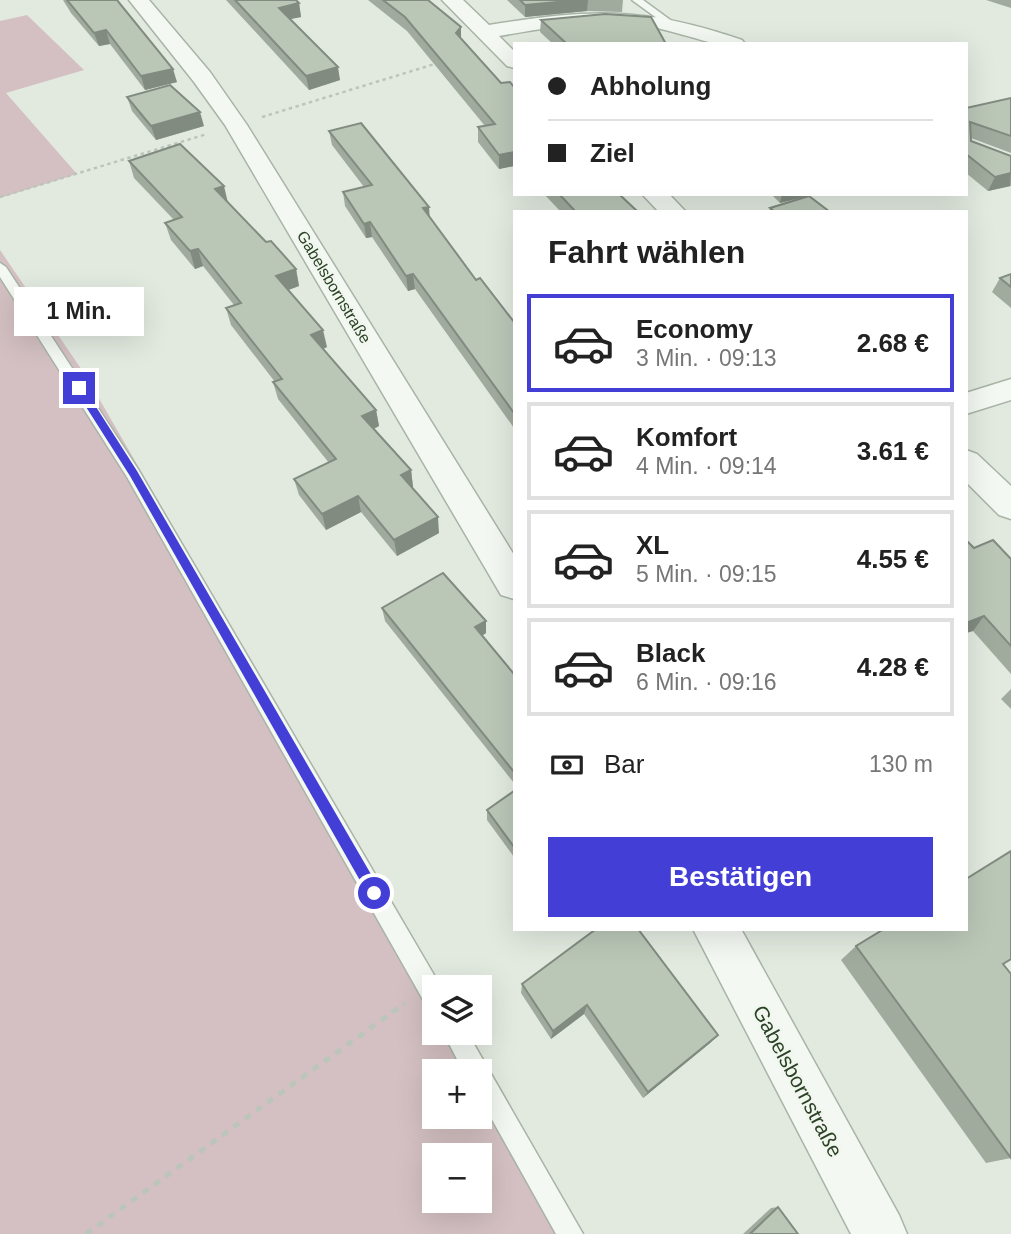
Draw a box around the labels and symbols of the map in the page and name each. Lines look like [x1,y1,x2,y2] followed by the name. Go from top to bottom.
[294,228,374,346] street label: Gabelsbornstraße
[14,286,144,336] callout: 1 Min.
[63,372,95,404] route end
[358,877,390,909] route start
[748,1001,848,1161] street label: Gabelsbornstraße

